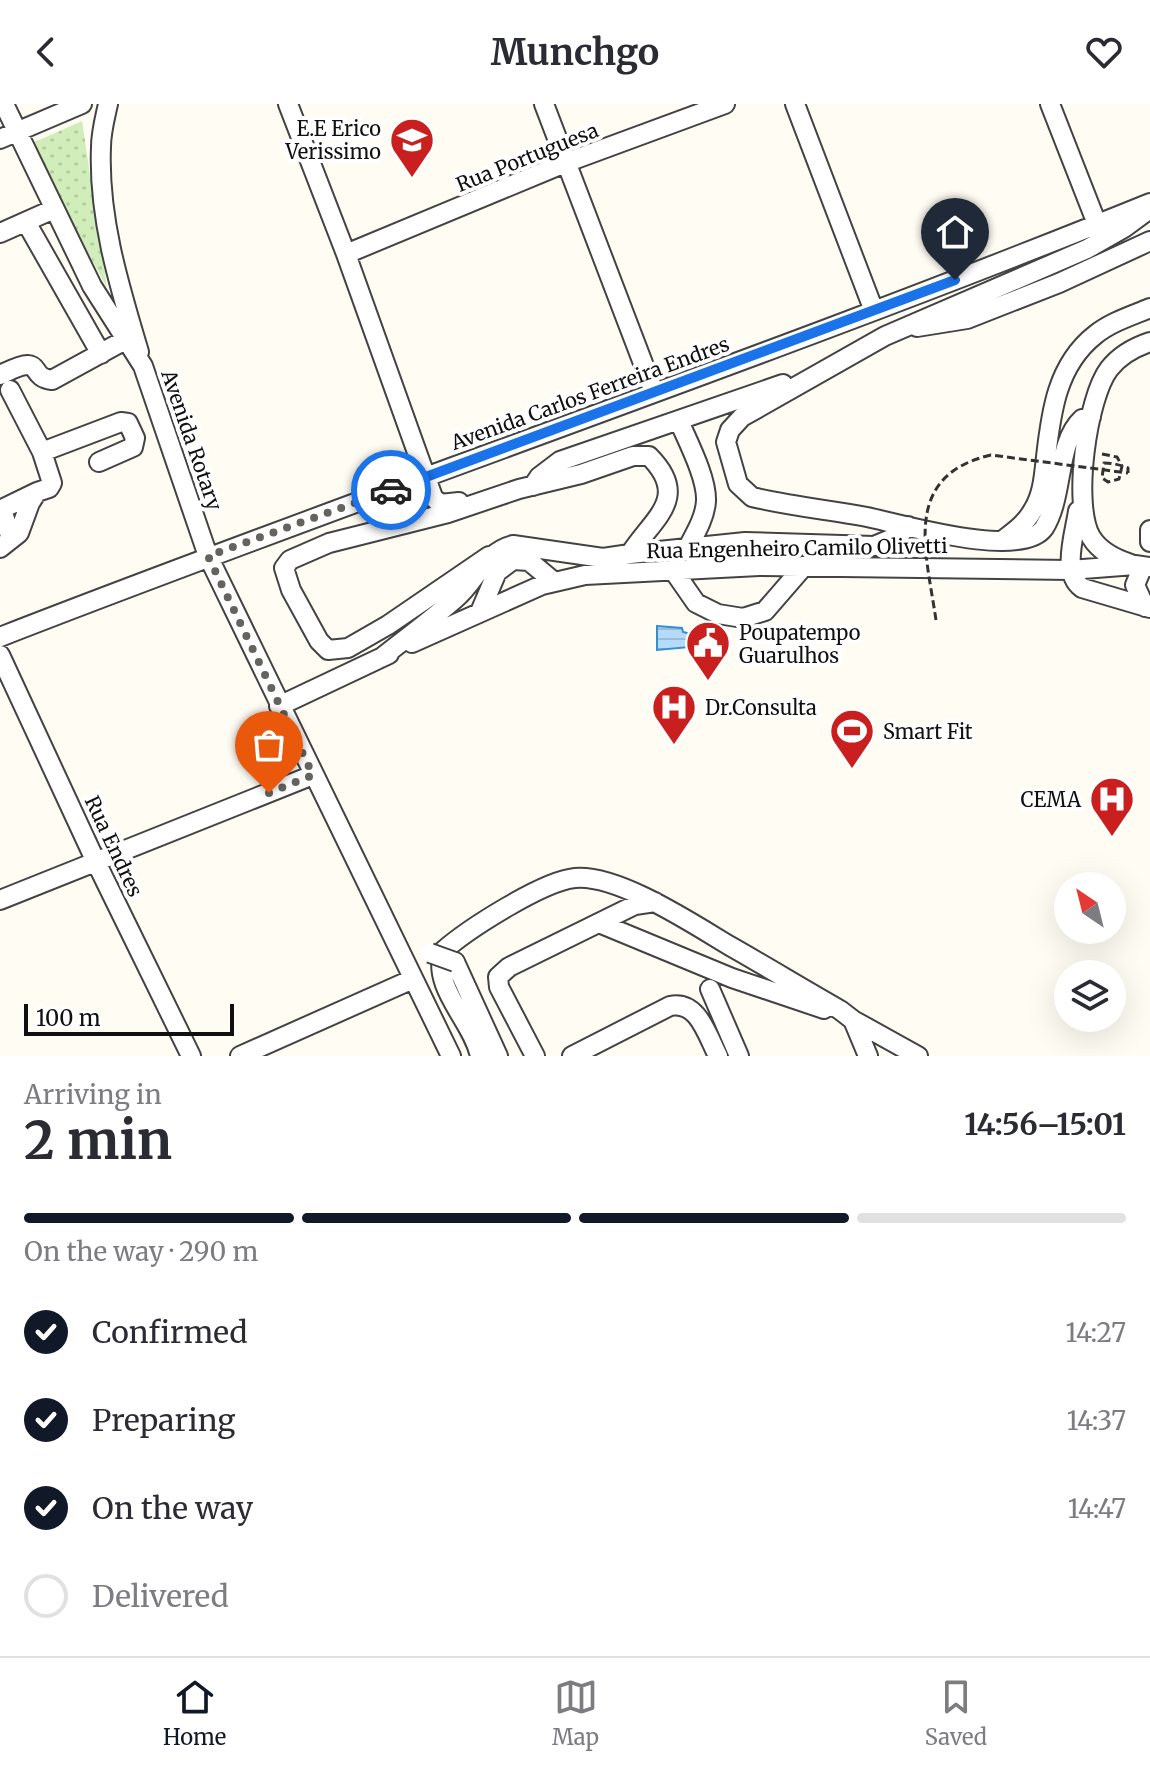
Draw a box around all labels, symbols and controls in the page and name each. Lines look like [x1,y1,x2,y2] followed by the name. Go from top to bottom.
[24,30,68,74] icon: back
[491,30,659,75] text: Munchgo
[1082,30,1126,74] icon: heart
[285,116,381,164] place label: E.E Erico Verissimo
[388,116,436,179] school or university icon: E.E Erico Verissimo
[452,117,602,197] street label: Rua Portuguesa
[921,198,989,280] pin
[933,210,977,254] icon: home
[447,331,732,455] street label: Avenida Carlos Ferreira Endres
[156,366,228,514] street label: Avenida Rotary
[351,450,431,530] courier
[369,468,413,512] icon: car
[646,533,948,563] street label: Rua Engenheiro Camilo Olivetti
[684,619,732,682] public building icon: Poupatempo Guarulhos
[739,620,861,668] place label: Poupatempo Guarulhos
[650,683,698,746] hospital icon: Dr.Consulta
[705,695,817,720] place label: Dr.Consulta
[828,707,876,770] sports icon: Smart Fit
[235,711,303,793] pin
[883,719,973,744] place label: Smart Fit
[247,723,291,767] icon: bag
[1088,775,1136,838] hospital icon: CEMA
[1020,787,1082,812] place label: CEMA
[80,792,148,900] street label: Rua Endres
[1054,872,1126,944] north arrow
[1054,872,1126,1032] map controls
[1054,960,1126,1032] button: layers
[24,1000,234,1036] scale bar
[36,1004,101,1032] text: 100 m
[24,1078,162,1111] text: Arriving in
[964,1105,1126,1143] text: 14:56–15:01
[24,1108,172,1173] text: 2 min
[24,1235,258,1268] text: On the way · 290 m
[24,1310,68,1354] icon: check
[92,1313,247,1351] text: Confirmed
[1066,1316,1126,1349] text: 14:27
[24,1398,68,1442] icon: check
[92,1401,235,1439] text: Preparing
[1067,1404,1126,1437] text: 14:37
[24,1486,68,1530] icon: check
[92,1489,253,1527] text: On the way
[1068,1492,1126,1525] text: 14:47
[92,1577,229,1615] text: Delivered
[163,1675,226,1751] tab: Home
[552,1675,599,1751] tab: Map
[925,1675,987,1751] tab: Saved

